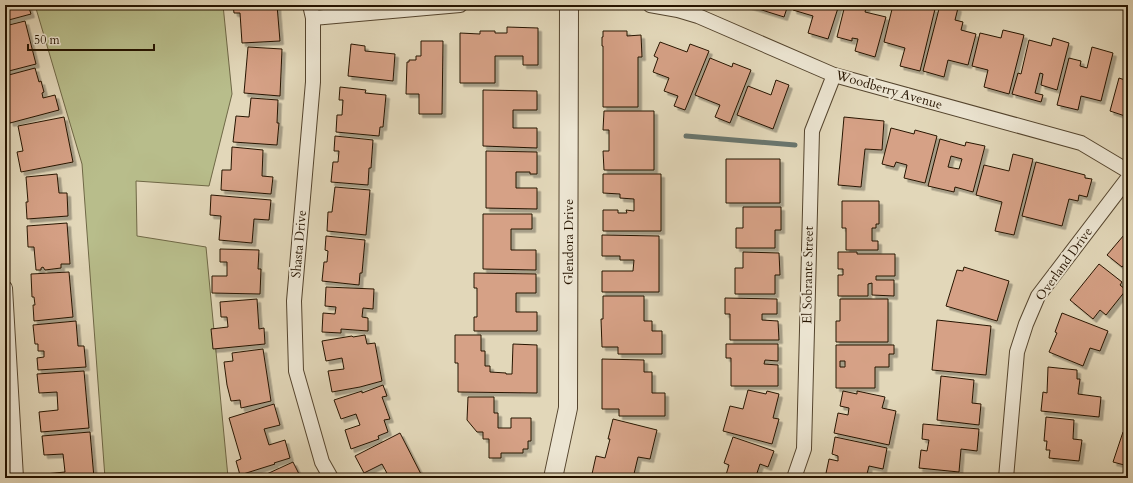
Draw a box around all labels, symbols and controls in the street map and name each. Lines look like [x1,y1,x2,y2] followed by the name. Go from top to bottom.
[28,26,154,52] scale bar
[34,32,61,48] text: 50 m
[833,66,945,114] street label: Woodberry Avenue
[560,199,578,285] street label: Glendora Drive
[287,209,311,279] street label: Shasta Drive
[1031,224,1097,304] street label: Overland Drive
[798,226,818,324] street label: El Sobrante Street

